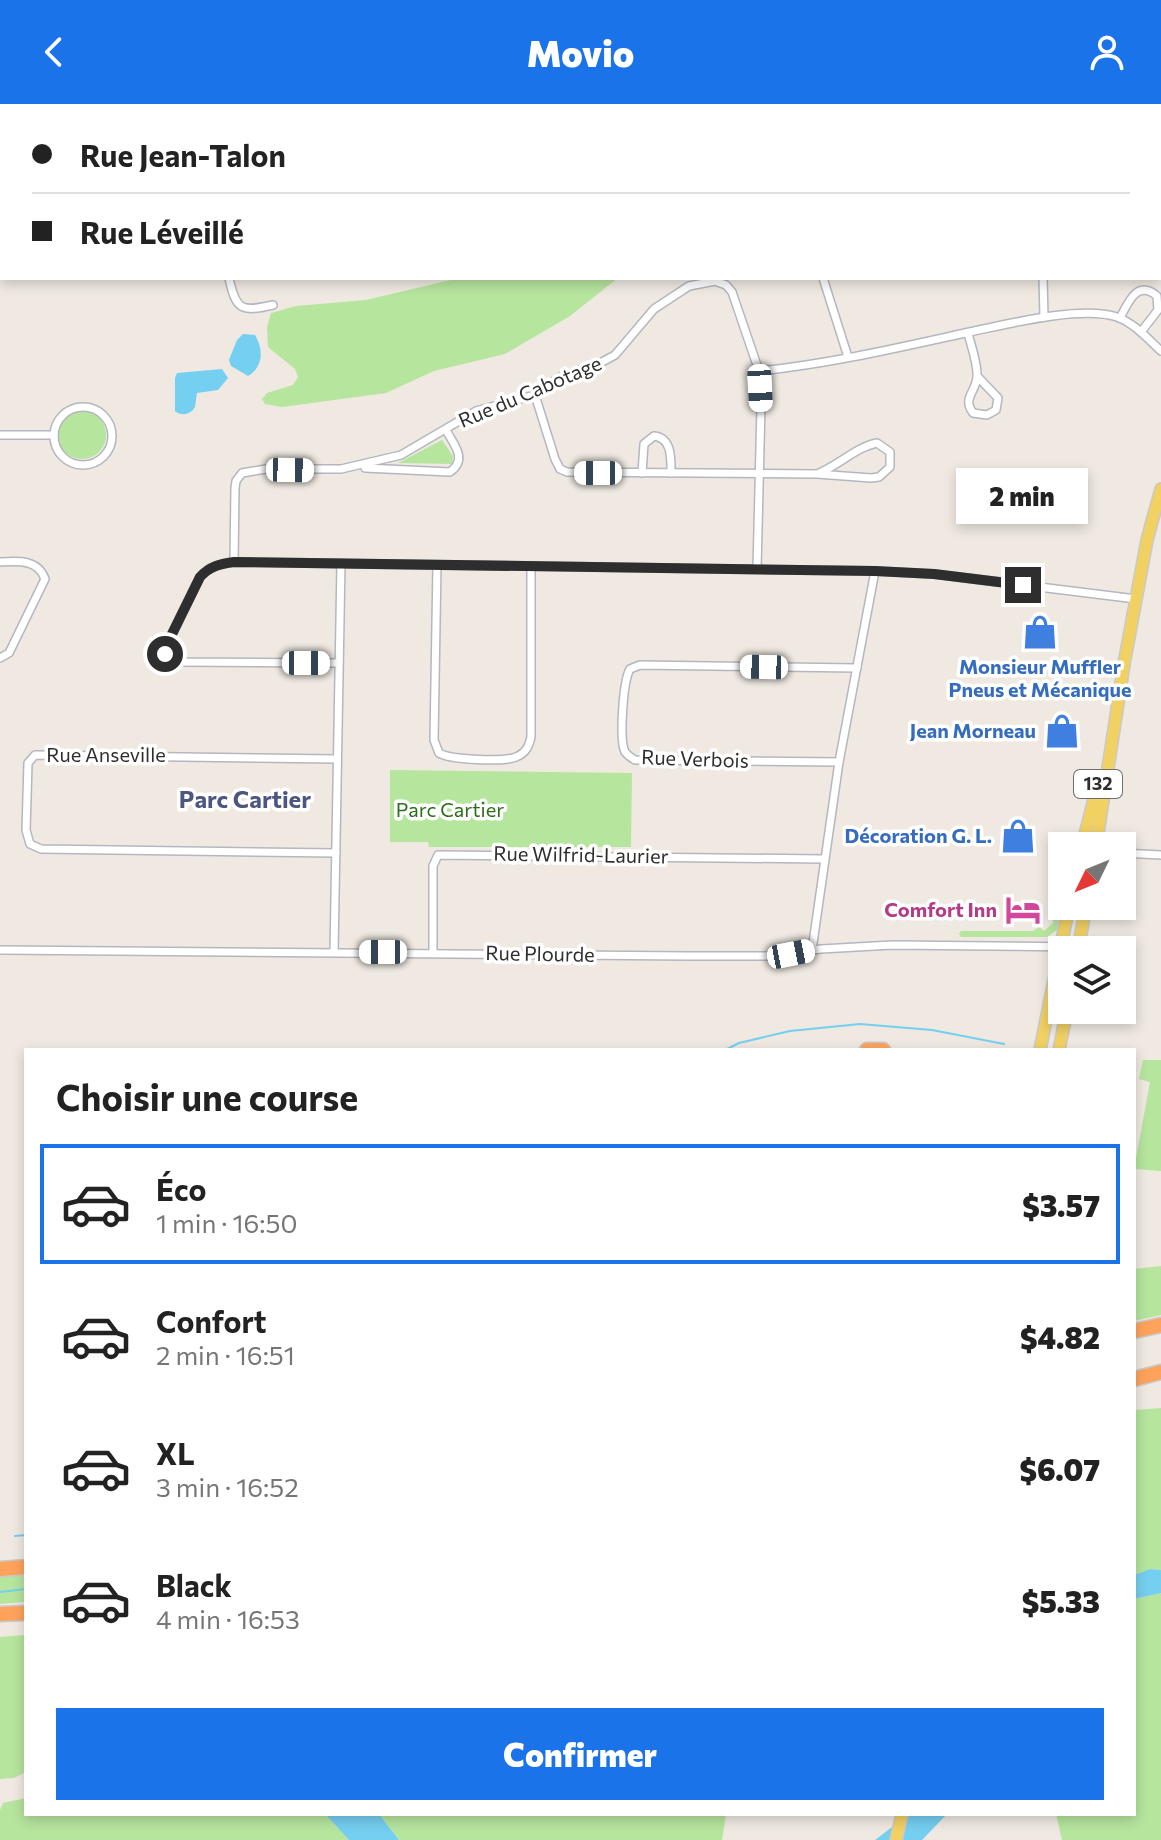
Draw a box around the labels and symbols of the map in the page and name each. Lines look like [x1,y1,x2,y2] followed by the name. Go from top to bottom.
[454,350,605,432] street label: Rue du Cabotage
[747,363,773,413] car
[266,458,314,482] car
[574,461,622,485] car
[957,469,1089,525] callout: 2 min
[1005,567,1041,603] route end
[1021,613,1059,651] shop icon: Monsieur Muffler Pneus et Mécanique
[147,636,183,672] route start
[282,651,330,675] car
[948,654,1132,701] place label: Monsieur Muffler Pneus et Mécanique
[740,655,788,679] car
[1043,712,1081,750] shop icon: Jean Morneau
[910,718,1036,742] place label: Jean Morneau
[46,742,166,766] street label: Rue Anseville
[641,744,749,772] street label: Rue Verbois
[1074,770,1122,798] road number: 132
[179,784,311,813] district label: Parc Cartier
[396,797,504,821] park label: Parc Cartier
[999,817,1037,855] shop icon: Décoration G. L.
[845,823,992,847] place label: Décoration G. L.
[1048,832,1136,920] north arrow
[493,840,669,868] street label: Rue Wilfrid-Laurier
[1004,891,1042,929] hotel icon: Comfort Inn
[884,897,997,921] place label: Comfort Inn
[765,938,817,970] car
[359,940,407,964] car
[485,940,595,966] street label: Rue Plourde

